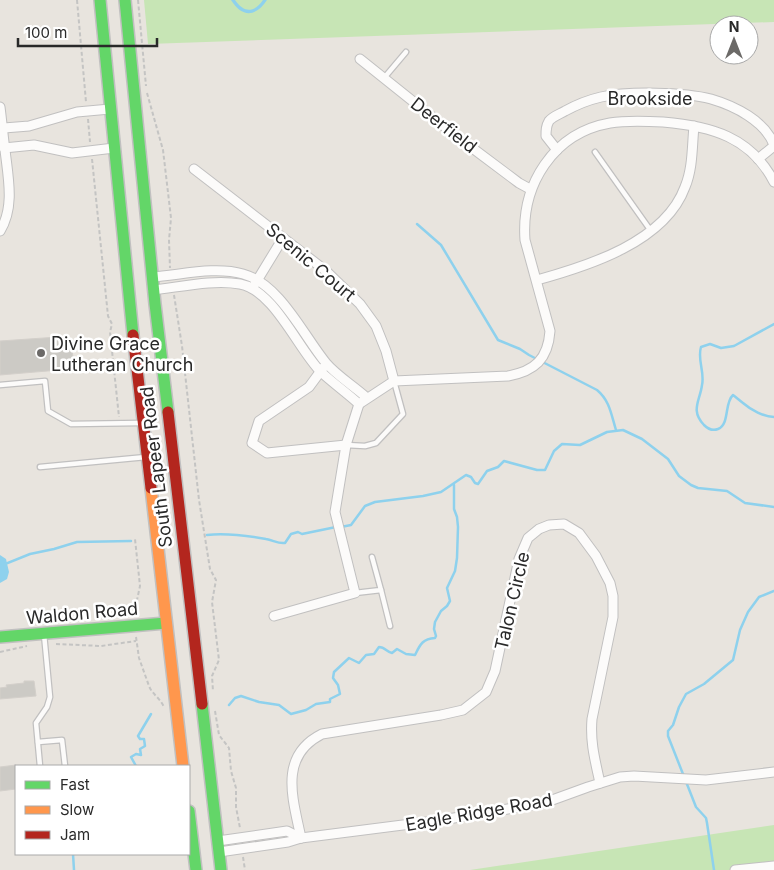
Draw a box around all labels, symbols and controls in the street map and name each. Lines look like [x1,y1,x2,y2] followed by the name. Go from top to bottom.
[18,15,156,47] scale bar
[709,15,759,65] north arrow
[729,18,739,35] text: N
[25,23,67,42] text: 100 m
[607,88,693,109] street label: Brookside
[407,93,481,157] street label: Deerfield
[262,219,360,306] street label: Scenic Court
[51,333,193,375] place label: Divine Grace Lutheran Church
[35,347,47,359] marker: Divine Grace Lutheran Church
[136,385,176,549] street label: South Lapeer Road
[490,550,534,652] street label: Talon Circle
[25,598,139,628] street label: Waldon Road
[15,765,190,855] legend
[60,775,90,794] text: Fast
[404,789,554,835] street label: Eagle Ridge Road
[60,800,94,819] text: Slow
[60,825,90,844] text: Jam

